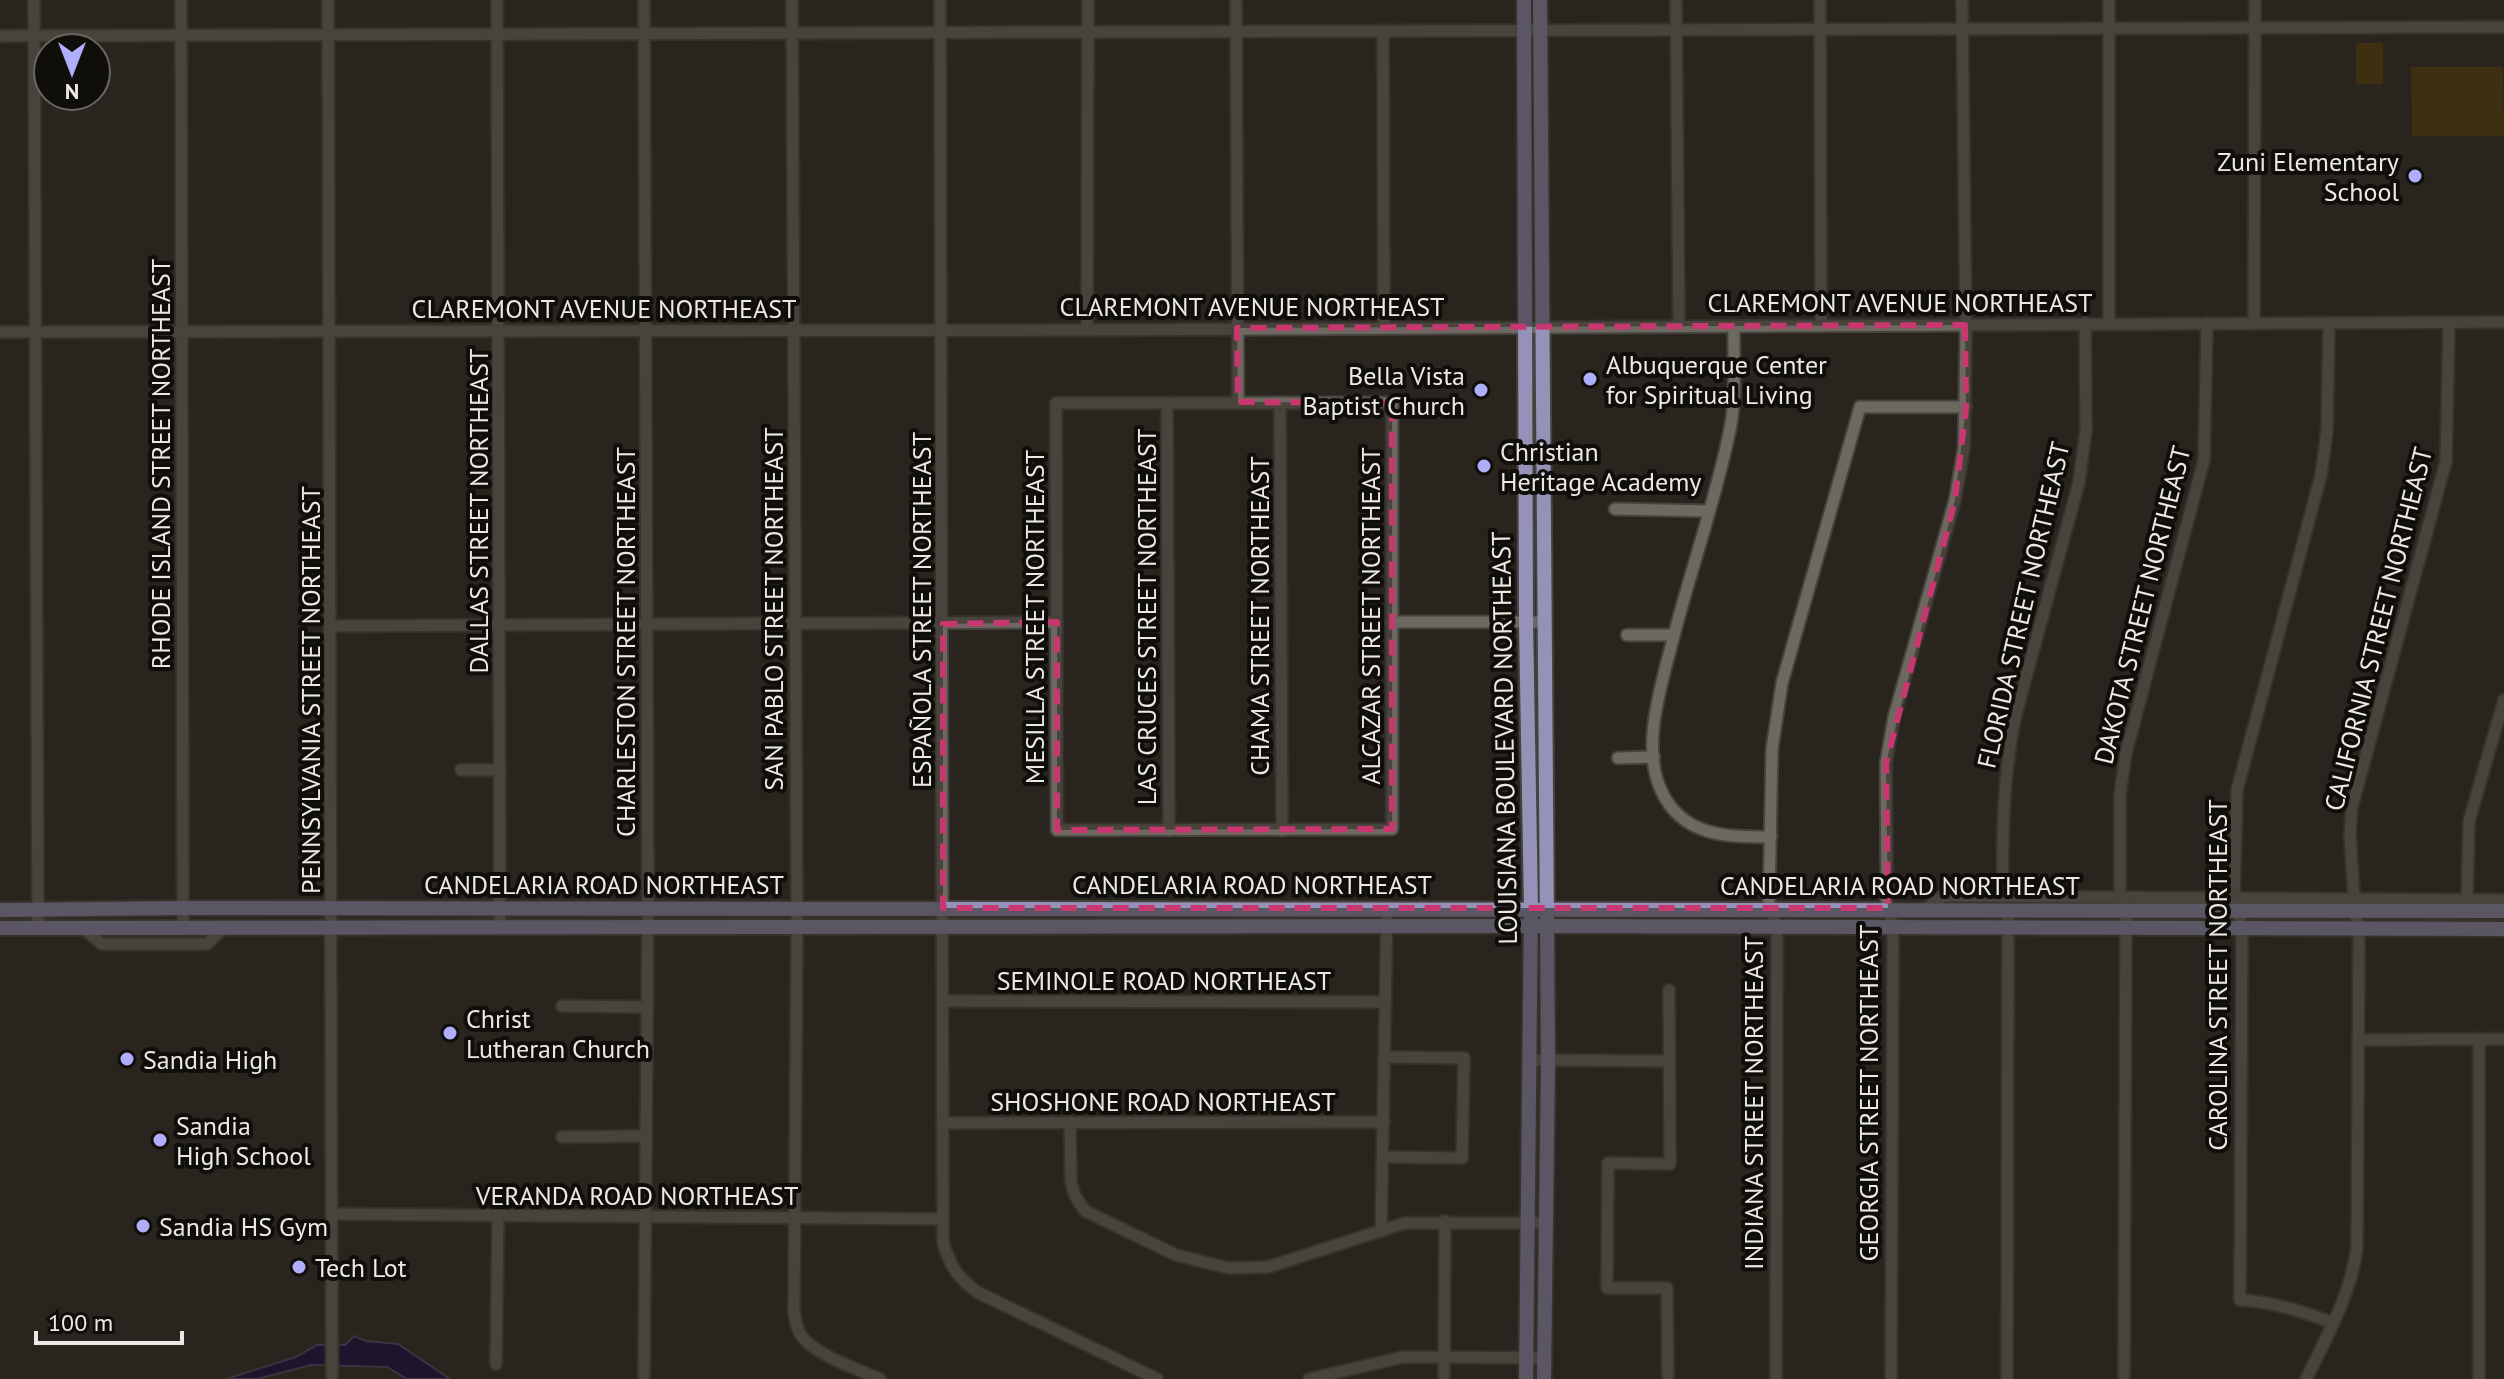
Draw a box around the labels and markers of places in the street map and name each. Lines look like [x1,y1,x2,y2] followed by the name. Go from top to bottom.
[2217,145,2399,208] place label: Zuni Elementary School
[2406,167,2424,185] marker: Zuni Elementary School
[1606,348,1827,411] place label: Albuquerque Center for Spiritual Living
[1302,359,1465,422] place label: Bella Vista Baptist Church
[1581,370,1599,388] marker: Albuquerque Center for Spiritual Living
[1472,381,1490,399] marker: Bella Vista Baptist Church
[1500,435,1701,498] place label: Christian Heritage Academy
[1475,457,1493,475] marker: Christian Heritage Academy
[466,1002,650,1065] place label: Christ Lutheran Church
[441,1024,459,1042] marker: Christ Lutheran Church
[143,1043,277,1076] place label: Sandia High
[118,1050,136,1068] marker: Sandia High
[176,1109,311,1172] place label: Sandia High School
[151,1131,169,1149] marker: Sandia High School
[159,1210,328,1243] place label: Sandia HS Gym
[134,1217,152,1235] marker: Sandia HS Gym
[315,1251,407,1284] place label: Tech Lot
[290,1258,308,1276] marker: Tech Lot

